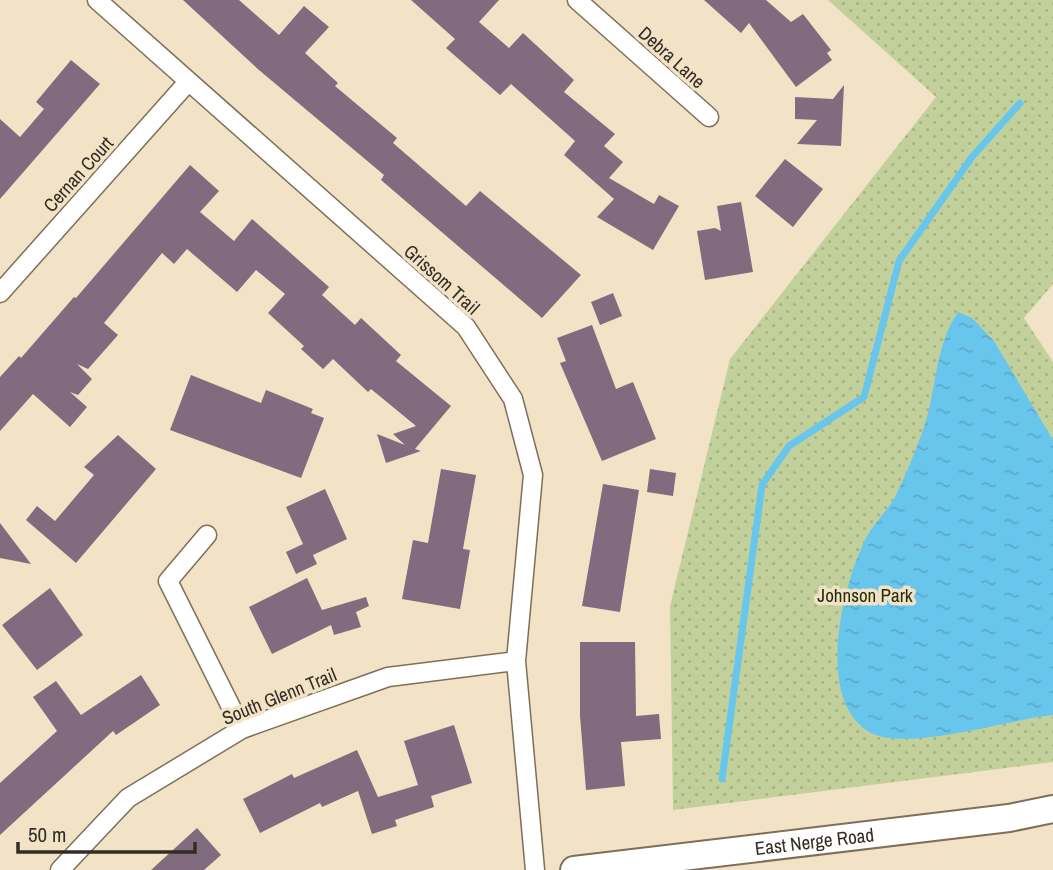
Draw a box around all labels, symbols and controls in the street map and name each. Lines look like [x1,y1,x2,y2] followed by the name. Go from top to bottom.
[633,20,711,94] street label: Debra Lane
[37,130,119,217] street label: Cernan Court
[399,238,485,320] street label: Grissom Trail
[817,582,913,608] park label: Johnson Park
[218,661,340,731] street label: South Glenn Trail
[18,810,194,854] scale bar
[28,820,66,849] text: 50 m
[753,821,875,861] street label: East Nerge Road

